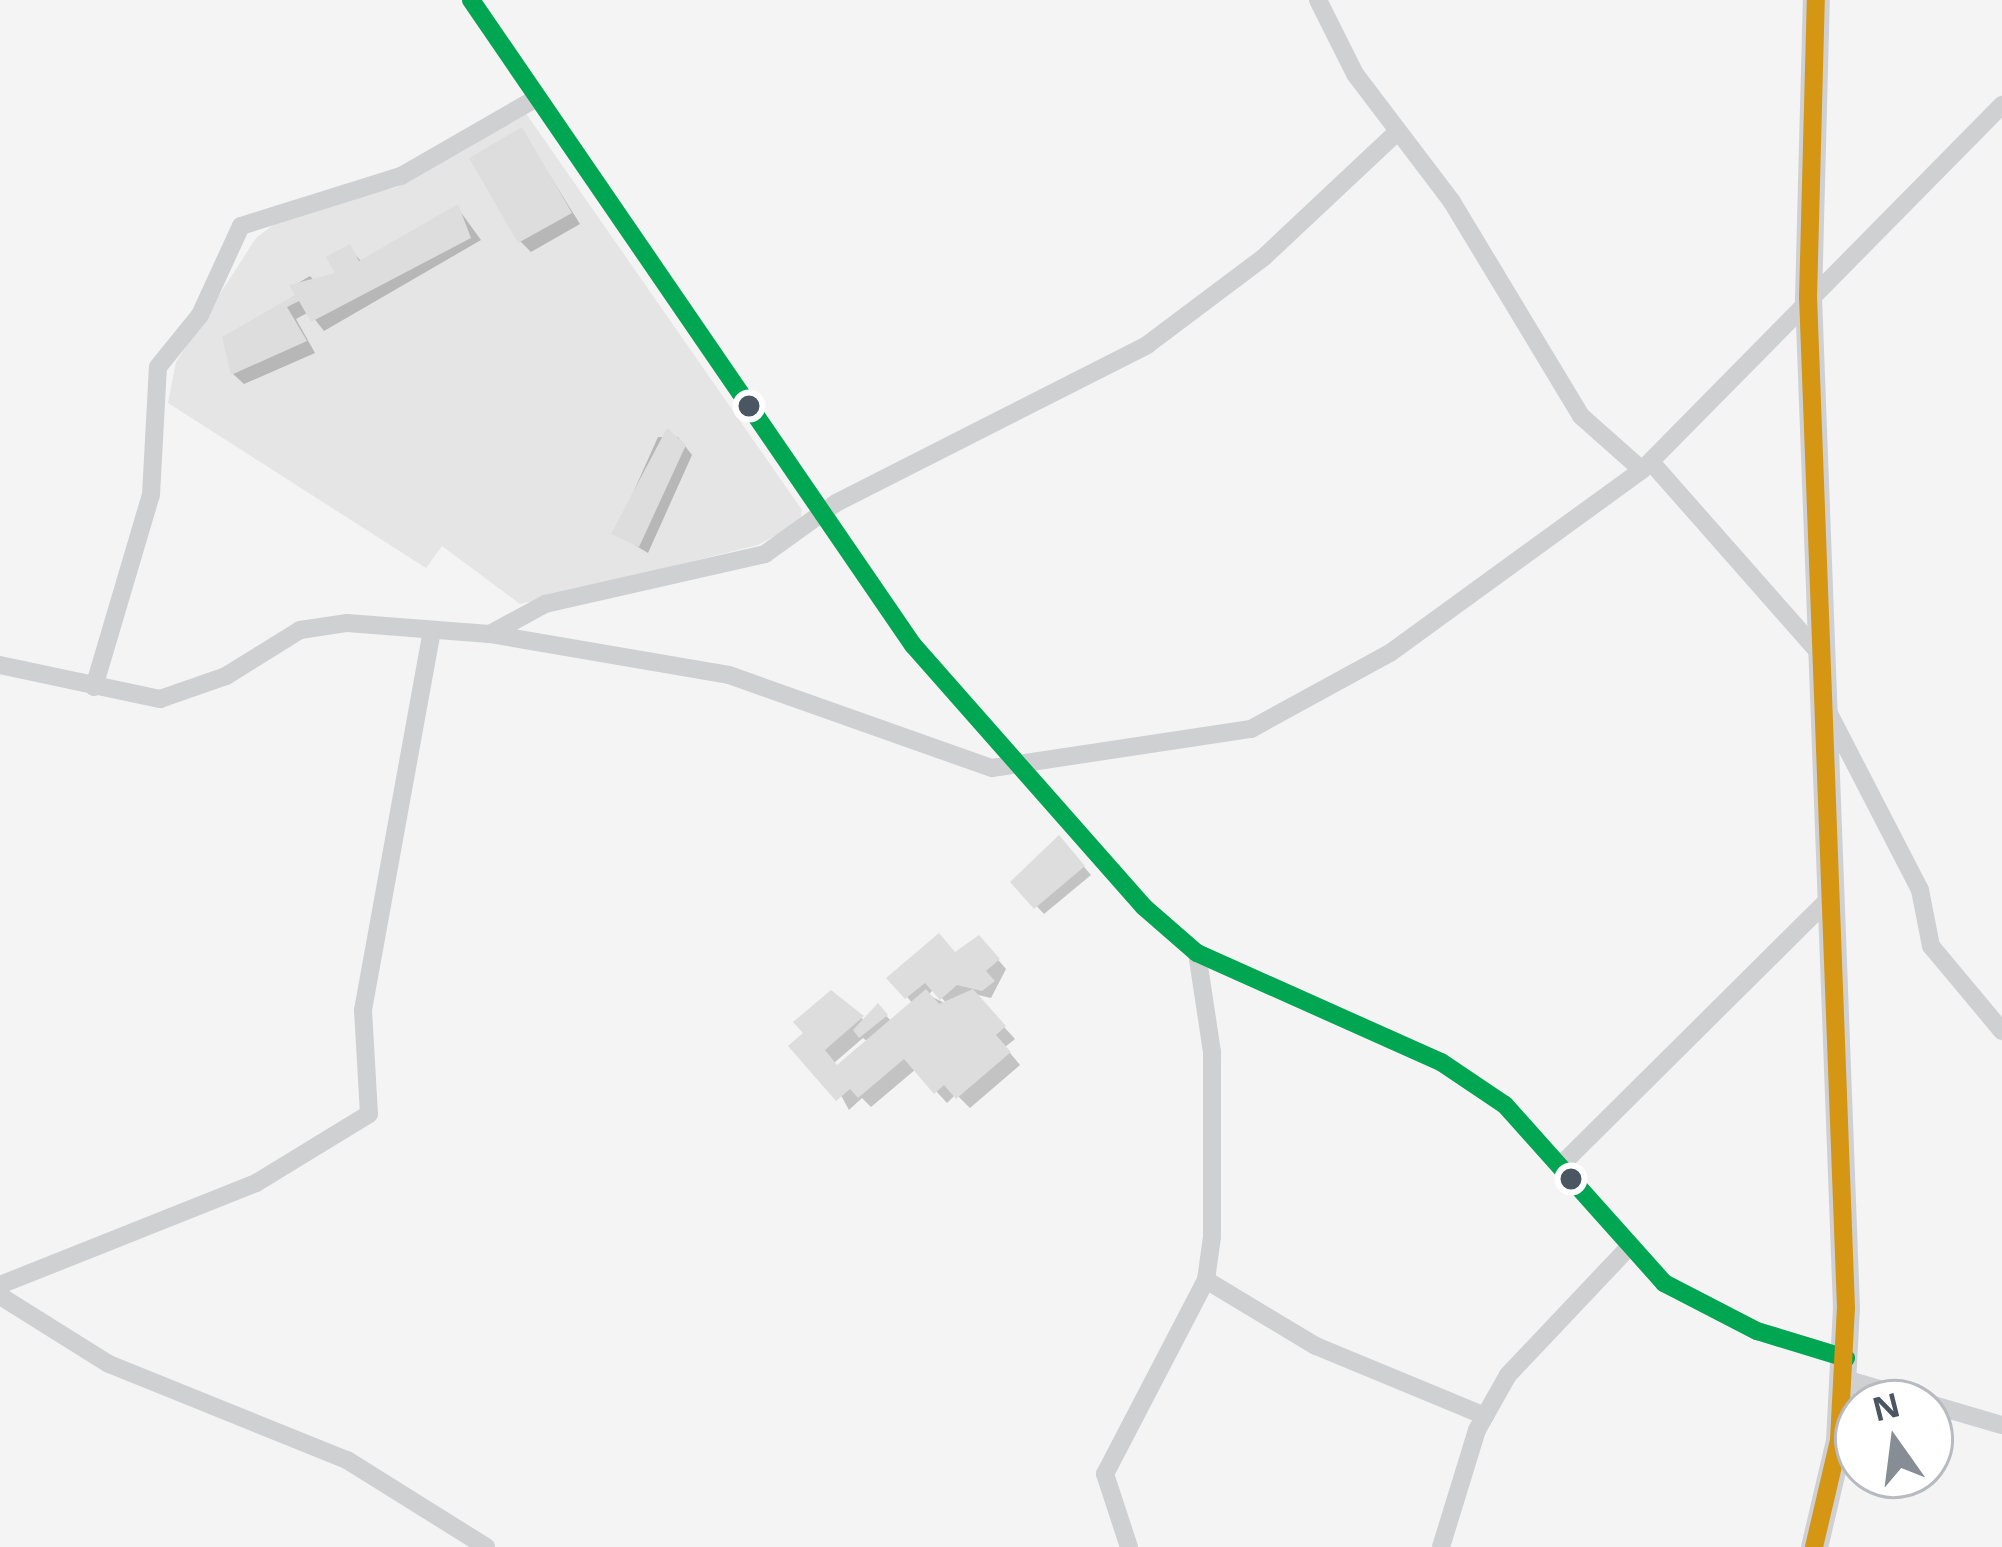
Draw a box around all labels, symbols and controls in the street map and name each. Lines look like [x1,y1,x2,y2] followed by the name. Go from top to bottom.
[738,395,760,417] unlabelled marker
[1560,1168,1582,1190] unlabelled marker
[1834,1379,1954,1499] north arrow
[1867,1381,1904,1432] text: N

